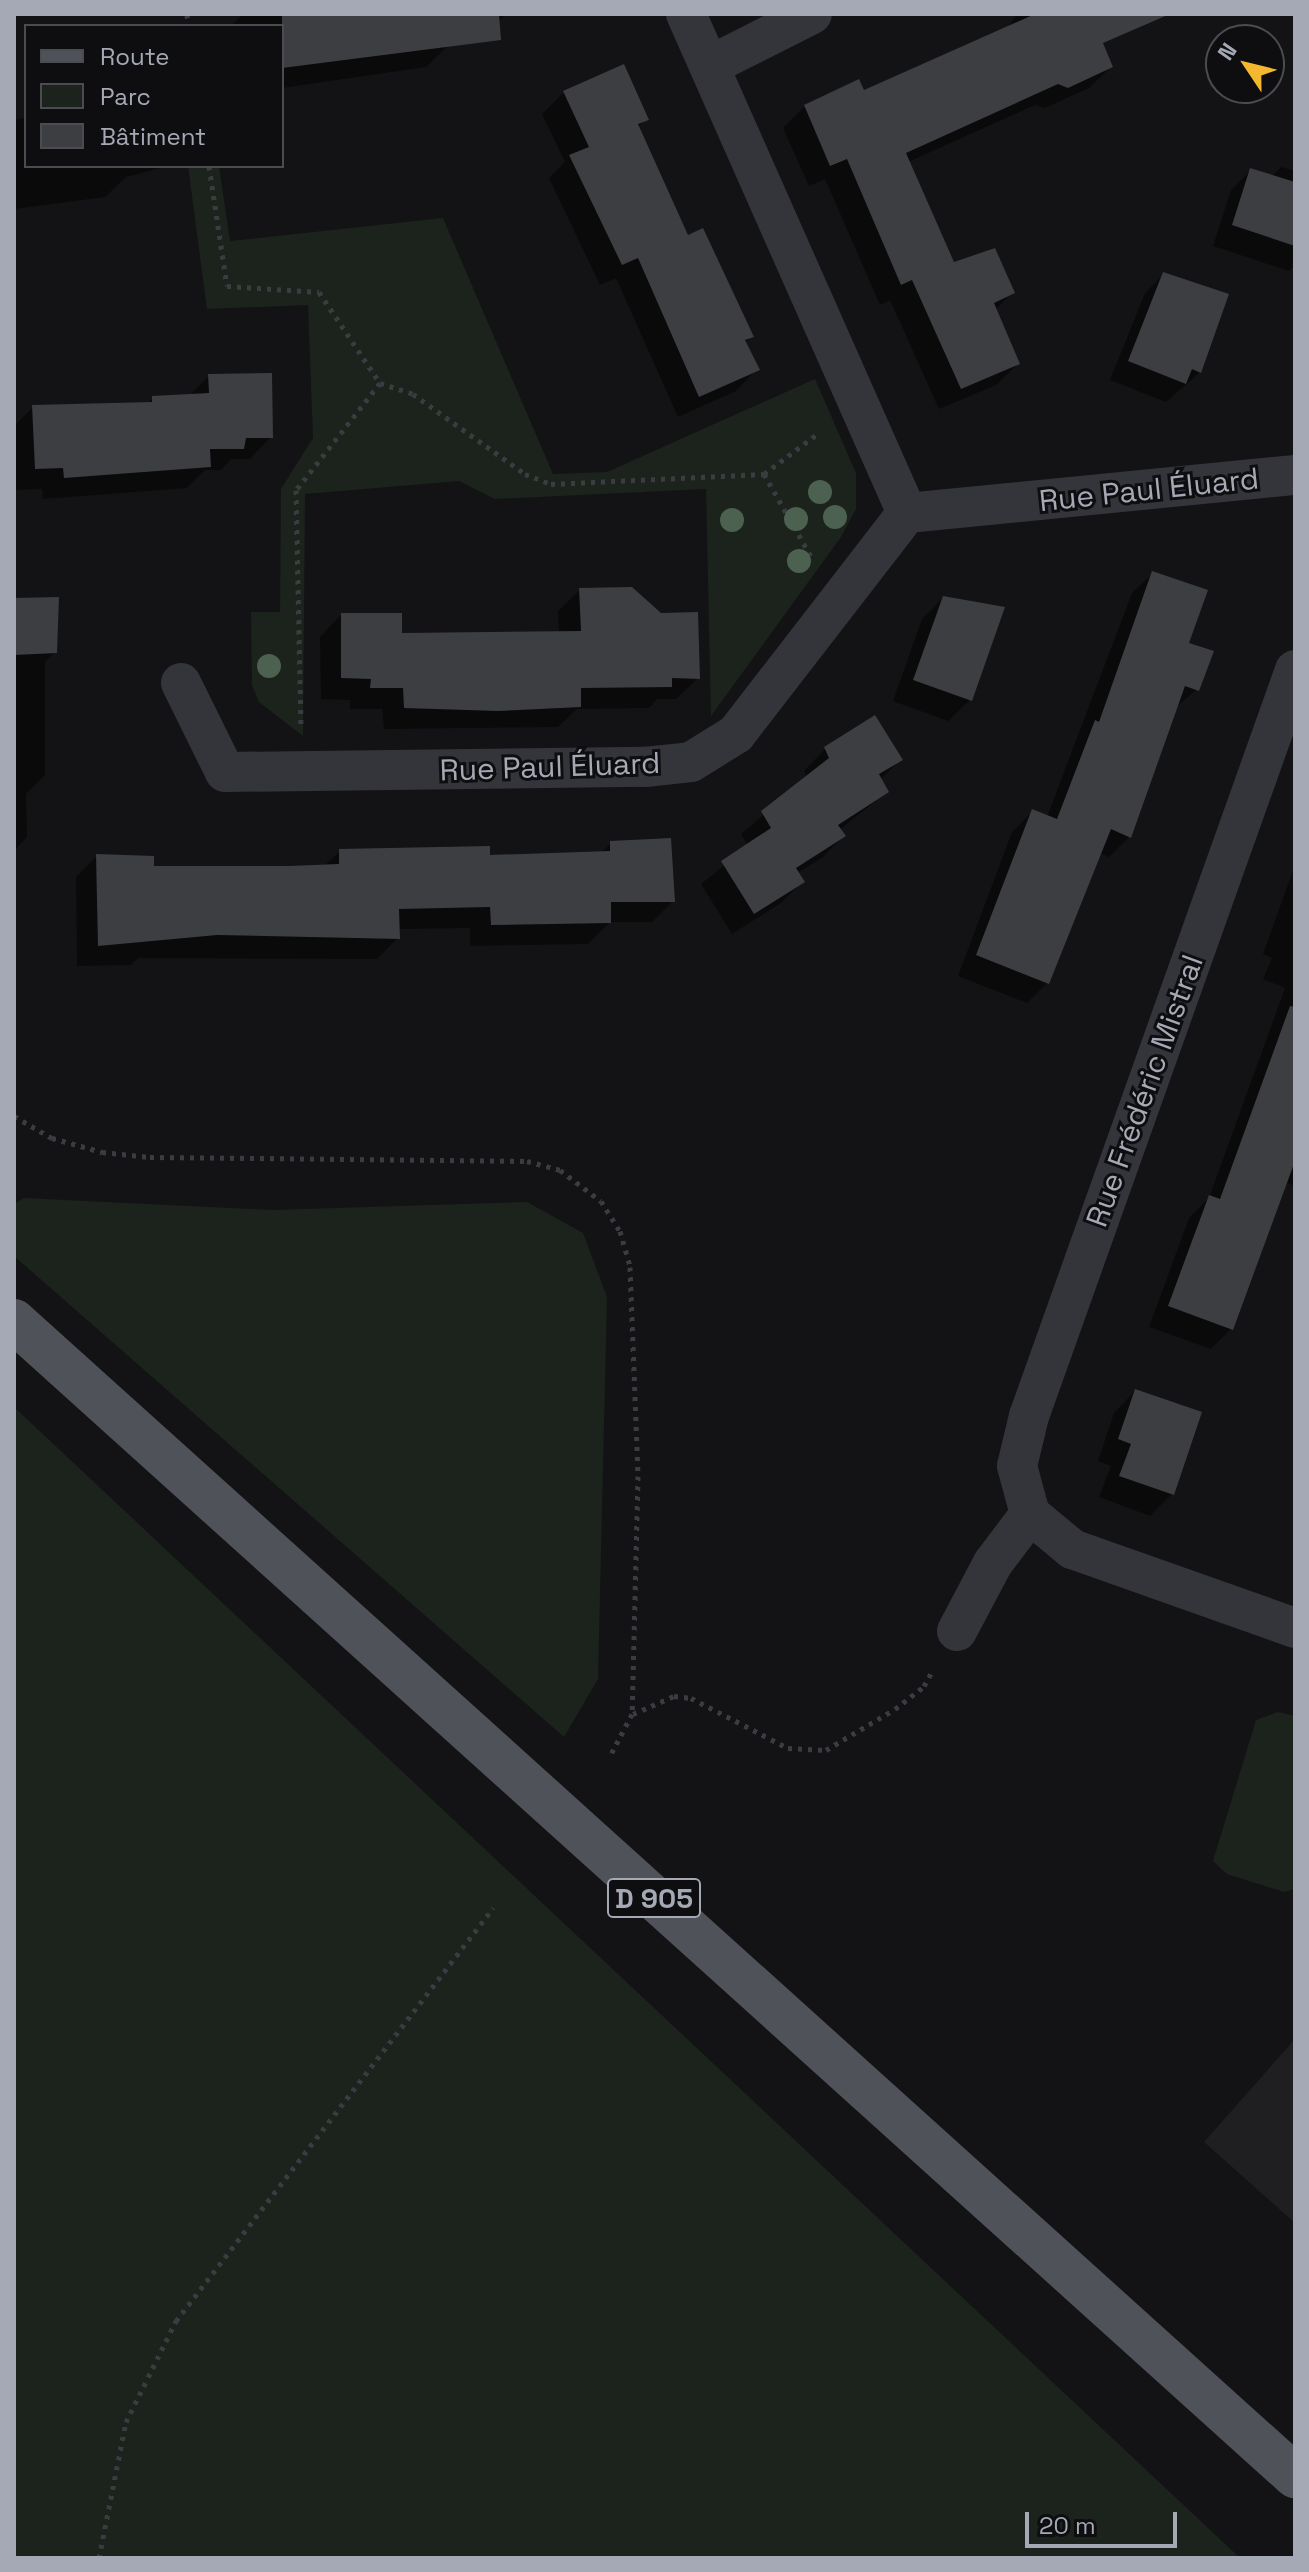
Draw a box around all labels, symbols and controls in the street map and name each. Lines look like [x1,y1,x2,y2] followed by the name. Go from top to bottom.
[24,24,284,168] legend
[1205,24,1285,104] north arrow
[1211,37,1243,65] text: N
[100,41,169,72] text: Route
[100,81,151,112] text: Parc
[100,121,206,152] text: Bâtiment
[1037,461,1261,519] street label: Rue Paul Éluard
[439,745,661,789] street label: Rue Paul Éluard
[1079,950,1211,1232] street label: Rue Frédéric Mistral
[606,1874,702,1922] road number: D 905
[1029,2496,1181,2546] scale bar
[1039,2510,1096,2541] text: 20 m

